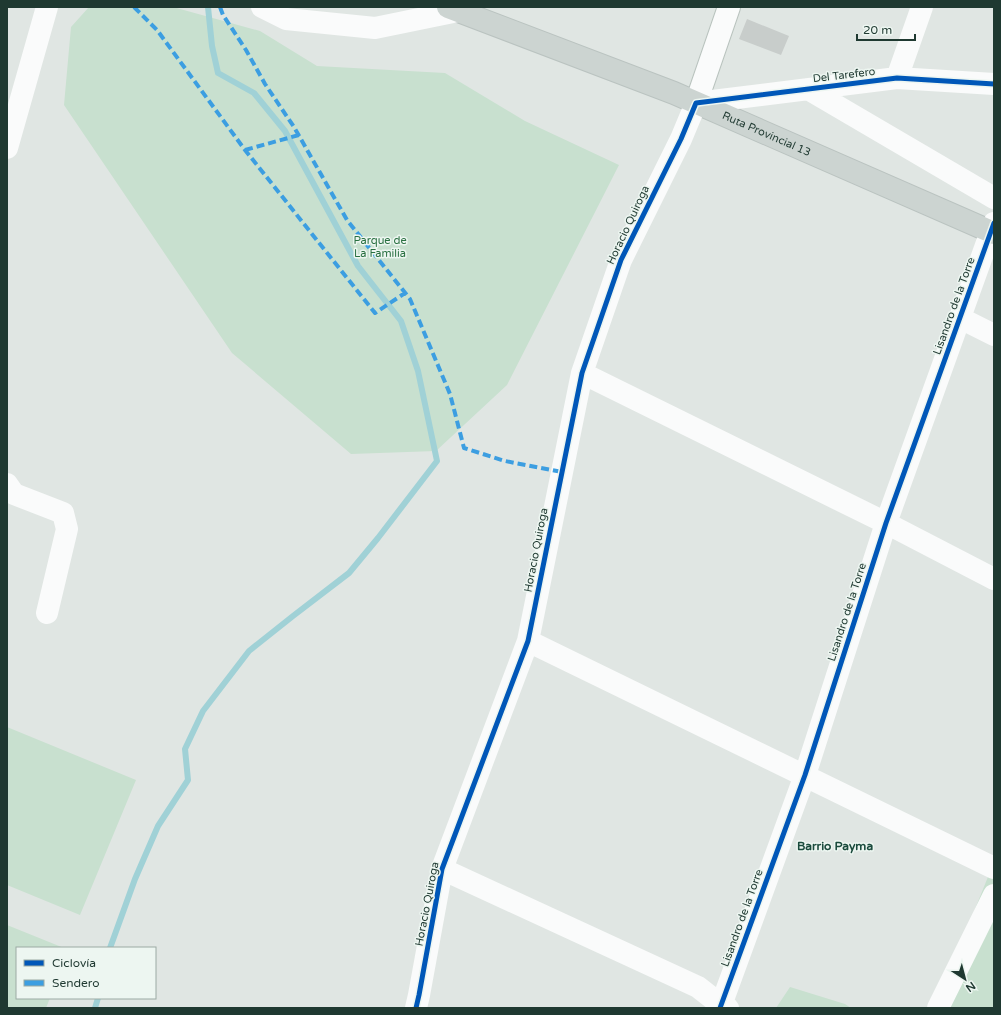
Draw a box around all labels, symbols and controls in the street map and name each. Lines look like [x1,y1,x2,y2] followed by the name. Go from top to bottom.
[857,16,915,42] scale bar
[863,23,892,37] text: 20 m
[812,65,876,85] street label: Del Tarefero
[720,108,813,159] street label: Ruta Provincial 13
[604,183,652,267] street label: Horacio Quiroga
[353,234,407,260] park label: Parque de La Familia
[930,255,978,357] street label: Lisandro de la Torre
[521,507,551,593] street label: Horacio Quiroga
[825,561,869,663] street label: Lisandro de la Torre
[797,839,873,854] district label: Barrio Payma
[412,861,442,947] street label: Horacio Quiroga
[718,867,766,969] street label: Lisandro de la Torre
[16,947,156,999] legend
[52,956,96,970] text: Ciclovía
[945,959,985,999] north arrow
[52,976,100,990] text: Sendero
[963,979,978,995] text: N

